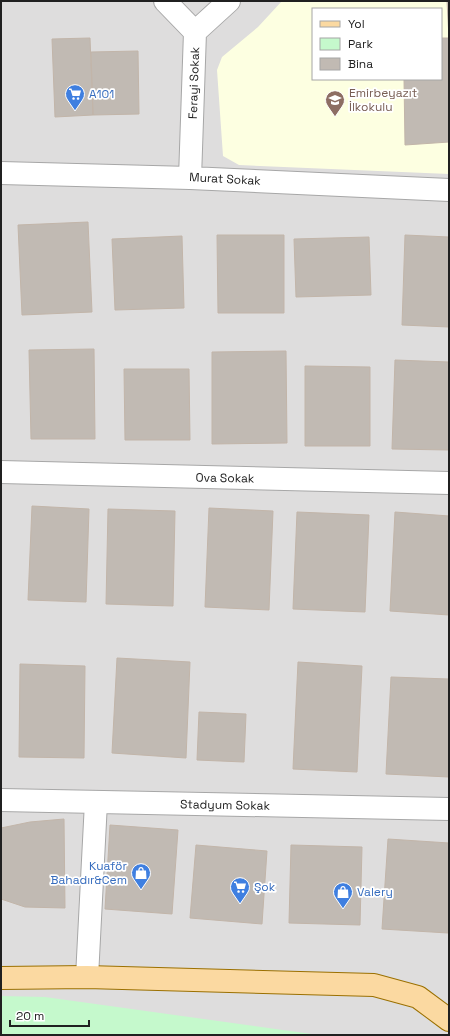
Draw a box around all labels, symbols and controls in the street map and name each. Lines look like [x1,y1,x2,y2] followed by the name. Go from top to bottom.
[312,8,442,80] legend
[348,16,365,32] text: Yol
[348,36,373,52] text: Park
[185,46,203,119] street label: Ferayi Sokak
[348,56,373,72] text: Bina
[64,83,86,111] supermarket icon: A101
[349,85,417,115] place label: Emirbeyazıt İlkokulu
[89,86,114,102] place label: A101
[324,89,346,117] school or university icon: Emirbeyazıt İlkokulu
[189,169,262,189] street label: Murat Sokak
[195,469,255,487] street label: Ova Sokak
[180,796,271,814] street label: Stadyum Sokak
[51,858,127,888] place label: Kuaför Bahadır&Cem
[130,862,152,890] shop icon: Kuaför Bahadır&Cem
[229,876,251,904] supermarket icon: Şok
[254,879,276,895] place label: Şok
[332,881,354,909] shop icon: Valery
[357,884,393,900] place label: Valery
[10,1002,89,1028] scale bar
[16,1008,44,1024] text: 20 m

